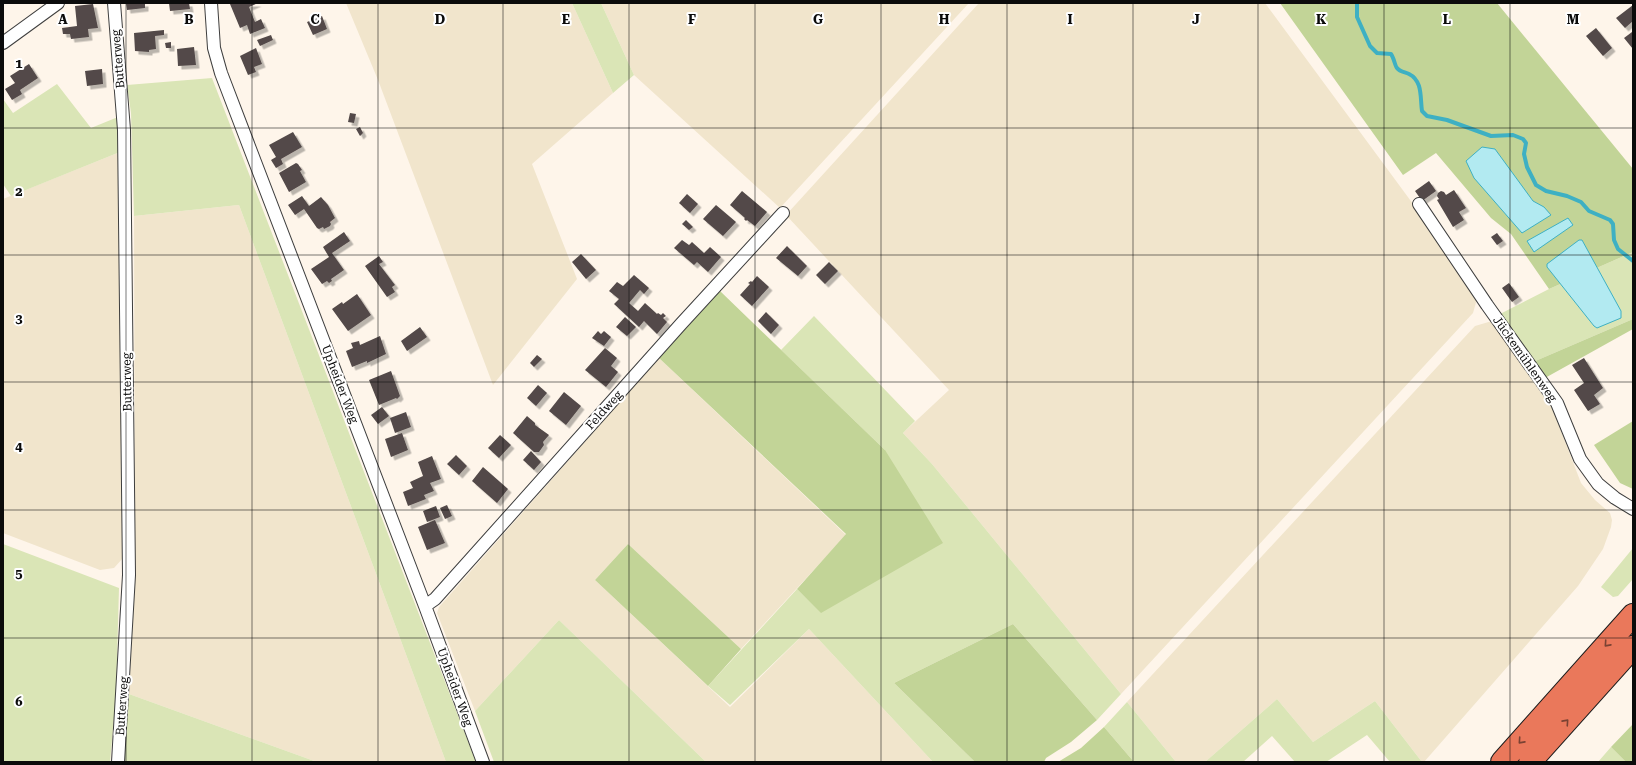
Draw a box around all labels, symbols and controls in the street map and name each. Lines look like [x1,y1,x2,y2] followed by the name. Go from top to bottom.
[58,12,68,27] text: A
[184,12,194,27] text: B
[310,12,320,27] text: C
[435,12,445,27] text: D
[562,12,570,27] text: E
[688,12,696,27] text: F
[813,12,823,27] text: G
[939,12,950,27] text: H
[1067,12,1073,27] text: I
[1192,12,1200,27] text: J
[1316,12,1327,27] text: K
[1443,12,1451,27] text: L
[1567,12,1580,27] text: M
[108,29,128,89] street label: Butterweg
[15,56,23,71] text: 1
[15,184,23,199] text: 2
[15,311,23,326] text: 3
[1490,313,1560,405] street label: Jückemühlenweg
[319,343,361,425] street label: Upheider Weg
[119,352,135,412] street label: Butterweg
[583,388,625,432] street label: Feldweg
[15,439,23,454] text: 4
[15,566,23,581] text: 5
[1604,639,1612,647] one-way arrow
[434,646,476,728] street label: Upheider Weg
[113,676,131,736] street label: Butterweg
[15,694,23,709] text: 6
[1561,720,1568,727] one-way arrow
[1518,737,1525,744] one-way arrow

